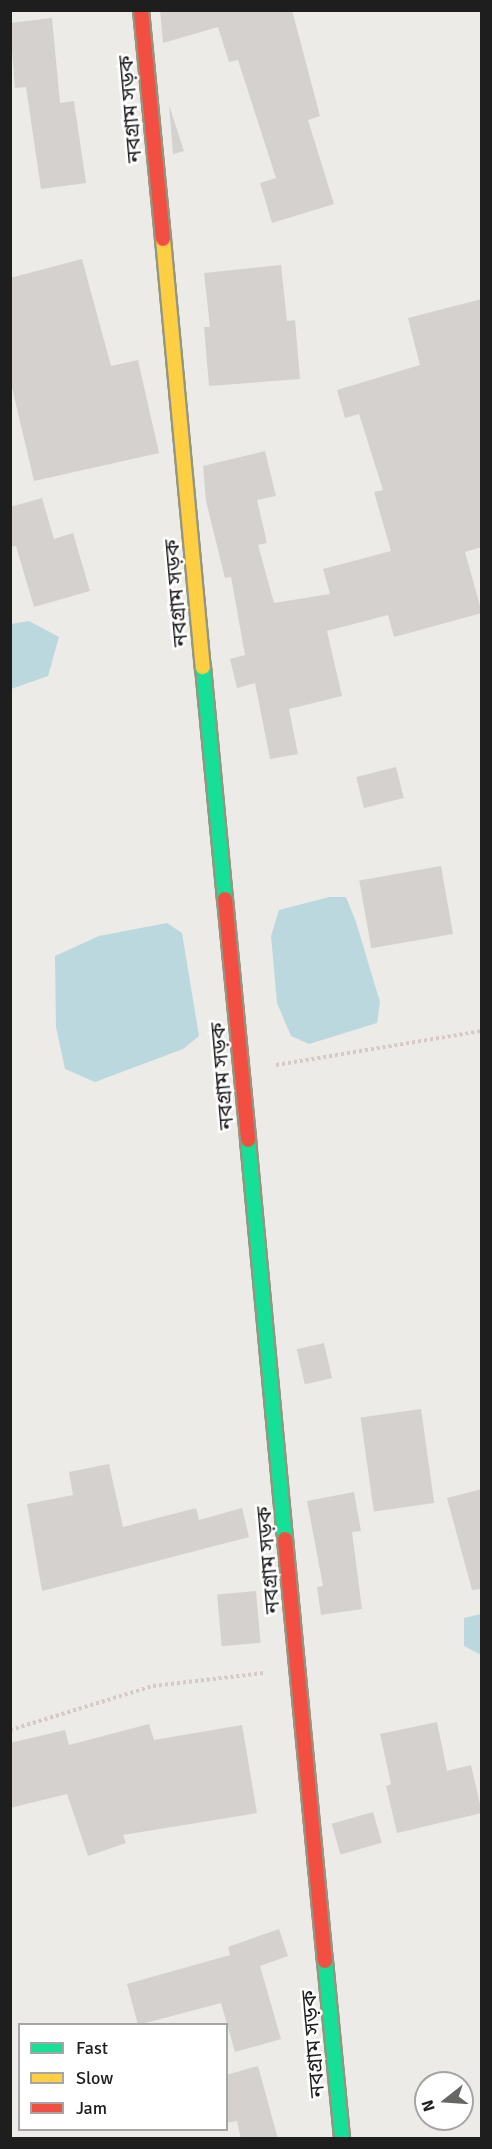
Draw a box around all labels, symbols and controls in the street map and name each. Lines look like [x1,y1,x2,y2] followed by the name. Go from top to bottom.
[113,54,147,164] street label: নবগ্রাম সড়ক
[159,538,193,648] street label: নবগ্রাম সড়ক
[205,1021,239,1131] street label: নবগ্রাম সড়ক
[251,1505,285,1615] street label: নবগ্রাম সড়ক
[296,1989,330,2099] street label: নবগ্রাম সড়ক
[18,2023,228,2131] legend
[76,2037,108,2059] text: Fast
[76,2067,113,2089] text: Slow
[414,2071,474,2131] north arrow
[76,2097,107,2119] text: Jam
[418,2097,440,2114] text: N

